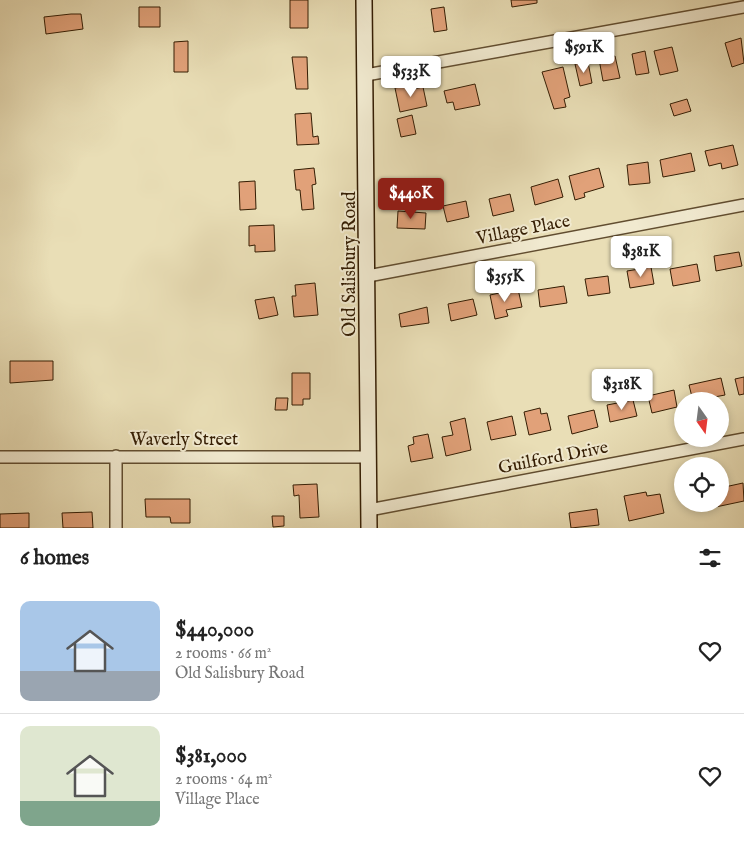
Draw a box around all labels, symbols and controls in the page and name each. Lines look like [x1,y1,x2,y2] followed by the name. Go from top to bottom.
[549,32,619,74] pin: $591K
[564,38,604,58] text: $591K
[376,56,446,98] pin: $533K
[392,62,430,82] text: $533K
[376,178,446,220] pin: $440K
[389,184,433,204] text: $440K
[339,191,362,337] street label: Old Salisbury Road
[473,210,572,251] street label: Village Place
[606,236,676,278] pin: $381K
[622,242,660,262] text: $381K
[470,260,540,303] pin: $355K
[486,267,524,287] text: $355K
[587,368,657,411] pin: $318K
[603,375,641,395] text: $318K
[674,392,729,448] north arrow
[674,392,729,512] map controls
[130,429,238,452] street label: Waverly Street
[496,437,610,480] street label: Guilford Drive
[674,457,729,512] button: locate
[696,544,724,572] icon: filters
[20,545,89,572] text: 6 homes
[175,617,254,644] text: $440,000
[60,621,120,681] icon: home
[696,637,724,665] icon: heart
[175,644,271,664] text: 2 rooms · 66 m²
[175,664,304,684] text: Old Salisbury Road
[175,743,247,770] text: $381,000
[60,746,120,806] icon: home
[696,762,724,790] icon: heart
[175,770,273,790] text: 2 rooms · 64 m²
[175,790,260,810] text: Village Place

